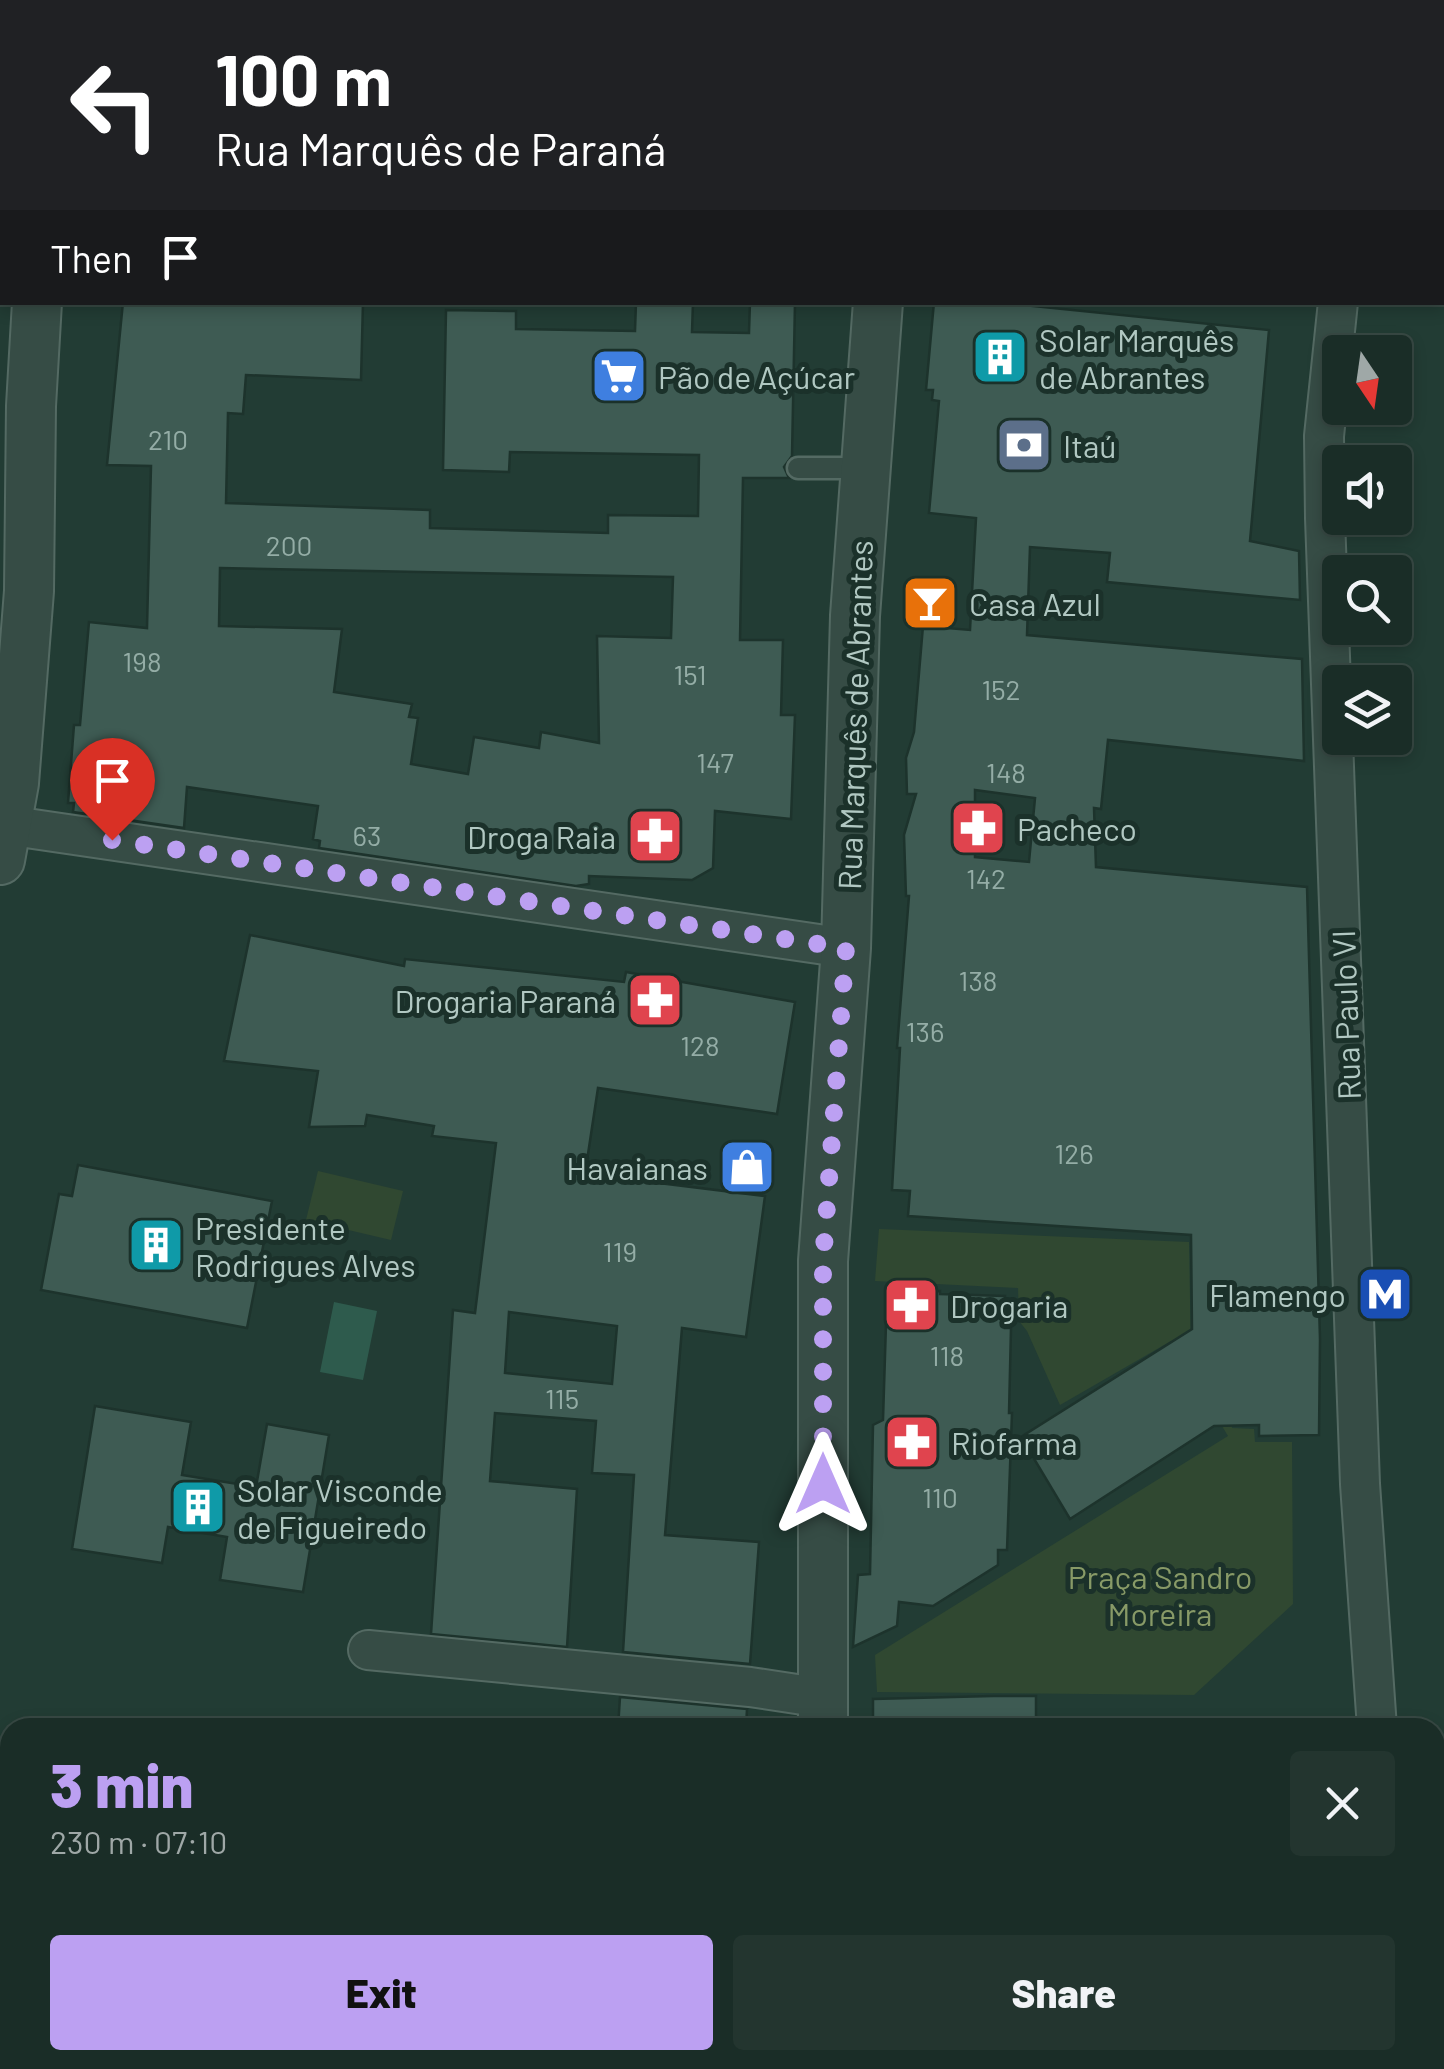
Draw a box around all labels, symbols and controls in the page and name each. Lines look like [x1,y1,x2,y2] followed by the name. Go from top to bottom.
[215,36,392,120] text: 100 m
[50,40,180,170] icon: left
[215,121,666,175] text: Rua Marquês de Paraná
[153,230,208,285] icon: arrive
[50,235,133,281] text: Then
[1039,320,1234,395] place label: Solar Marquês de Abrantes
[970,327,1030,387] building icon: Solar Marquês de Abrantes
[1322,335,1412,425] north arrow
[1322,335,1412,755] map controls
[589,346,649,406] supermarket icon: Pão de Açúcar
[658,357,856,395] place label: Pão de Açúcar
[994,415,1054,475] bank icon: Itaú
[148,422,188,456] house number: 210
[1063,426,1117,464] place label: Itaú
[1322,445,1412,535] button: sound
[266,528,312,562] house number: 200
[829,540,879,890] street label: Rua Marquês de Abrantes
[1322,555,1412,645] button: search
[900,573,960,633] bar icon: Casa Azul
[969,584,1101,622] place label: Casa Azul
[123,644,161,678] house number: 198
[673,657,707,691] house number: 151
[1322,665,1412,755] button: layers
[981,672,1021,706] house number: 152
[70,738,155,841] pin
[696,745,734,779] house number: 147
[85,753,140,808] icon: arrive
[986,755,1026,789] house number: 148
[948,798,1008,858] pharmacy icon: Pacheco
[625,806,685,866] pharmacy icon: Droga Raia
[1017,809,1137,847] place label: Pacheco
[467,817,616,855] place label: Droga Raia
[353,818,381,852] house number: 63
[966,861,1006,895] house number: 142
[1323,929,1367,1101] street label: Rua Paulo VI
[959,963,997,997] house number: 138
[625,970,685,1030] pharmacy icon: Drogaria Paraná
[395,981,616,1019] place label: Drogaria Paraná
[906,1014,944,1048] house number: 136
[680,1028,720,1062] house number: 128
[1054,1136,1094,1170] house number: 126
[717,1137,777,1197] shop icon: Havaianas
[566,1148,708,1186] place label: Havaianas
[195,1208,416,1283] place label: Presidente Rodrigues Alves
[126,1215,186,1275] building icon: Presidente Rodrigues Alves
[603,1234,637,1268] house number: 119
[1355,1264,1415,1324] metro station icon: Flamengo
[881,1275,941,1335] pharmacy icon: Drogaria
[1209,1275,1346,1313] place label: Flamengo
[950,1286,1068,1324] place label: Drogaria
[930,1338,964,1372] house number: 118
[545,1381,579,1415] house number: 115
[882,1412,942,1472] pharmacy icon: Riofarma
[951,1423,1078,1461] place label: Riofarma
[771,1432,875,1536] position arrow
[237,1470,443,1545] place label: Solar Visconde de Figueiredo
[168,1477,228,1537] building icon: Solar Visconde de Figueiredo
[922,1480,958,1514] house number: 110
[1068,1557,1252,1632] park label: Praça Sandro Moreira
[50,1748,194,1820] text: 3 min
[1290,1751,1395,1856] button: close
[50,1822,227,1860] text: 230 m · 07:10
[50,1935,713,2050] button: Exit
[733,1935,1395,2050] button: Share

